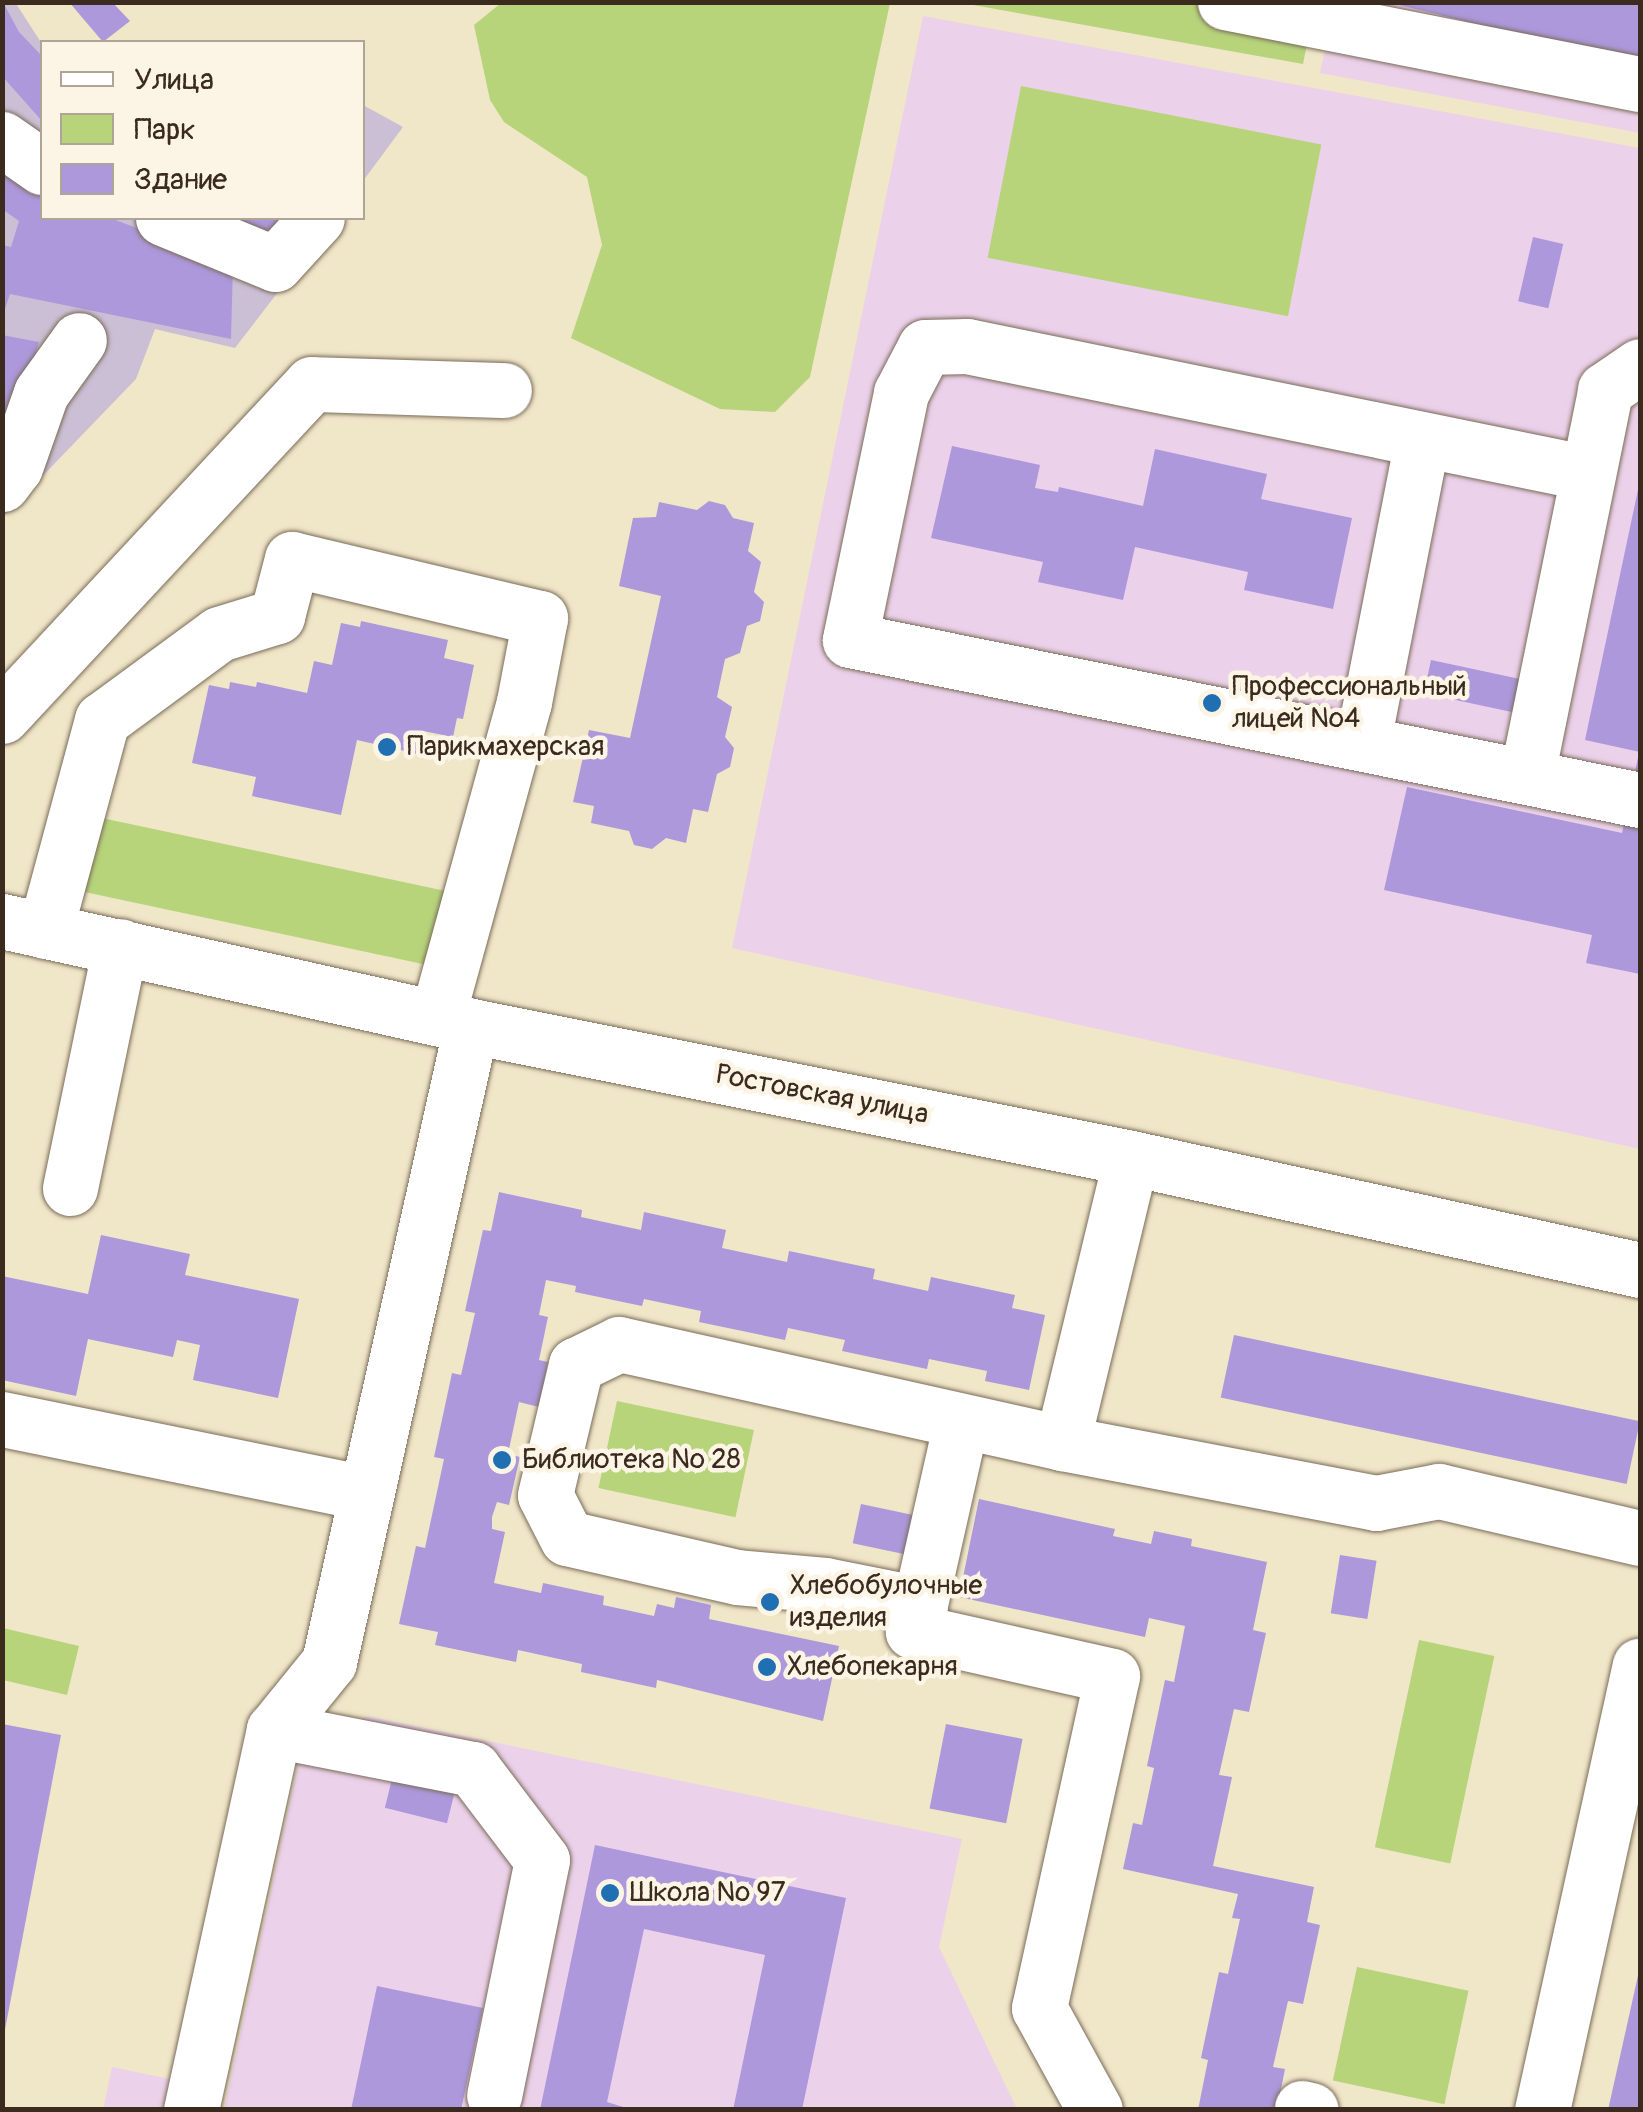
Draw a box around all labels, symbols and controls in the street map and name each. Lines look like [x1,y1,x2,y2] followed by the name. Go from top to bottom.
[40,40,365,220] legend
[134,61,214,98] text: Улица
[134,111,196,148] text: Парк
[134,161,227,198] text: Здание
[1232,670,1467,736] place label: Профессиональный лицей №4
[1201,692,1223,714] marker: Профессиональный лицей №4
[407,730,604,764] place label: Парикмахерская
[376,736,398,758] marker: Парикмахерская
[713,1058,931,1132] street label: Ростовская улица
[522,1443,741,1477] place label: Библиотека № 28
[491,1449,513,1471] marker: Библиотека № 28
[790,1569,982,1635] place label: Хлебобулочные изделия
[759,1591,781,1613] marker: Хлебобулочные изделия
[787,1650,958,1684] place label: Хлебопекарня
[756,1656,778,1678] marker: Хлебопекарня
[630,1876,785,1910] place label: Школа № 97
[599,1882,621,1904] marker: Школа № 97

